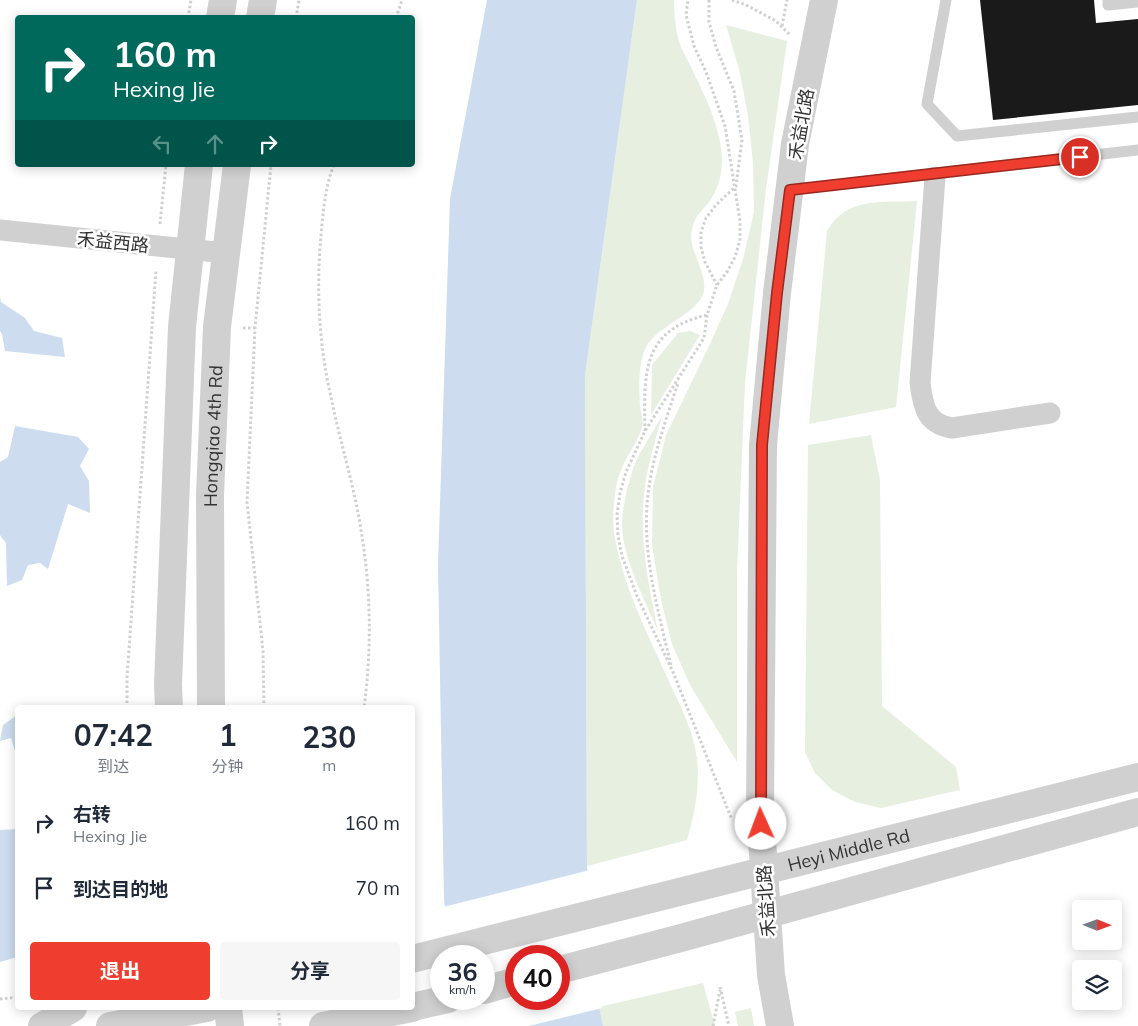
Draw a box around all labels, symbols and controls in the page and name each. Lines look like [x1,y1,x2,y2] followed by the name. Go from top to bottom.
[113,32,217,76] text: 160 m
[30,35,95,100] icon: right
[113,75,215,103] text: Hexing Jie
[783,87,819,161] street label: 禾益北路
[148,130,176,158] icon: left
[201,130,229,158] icon: ahead
[254,130,282,158] icon: right
[1059,136,1101,178] pin
[1066,143,1094,171] icon: arrive
[76,227,150,257] street label: 禾益西路
[198,365,227,507] street label: Hongqiao 4th Rd
[74,716,153,754] text: 07:42
[219,716,237,754] text: 1
[302,718,356,756] text: 230
[322,755,336,775] text: m
[97,756,129,776] text: 到达
[212,756,244,776] text: 分钟
[734,797,786,849] position arrow
[73,802,111,826] text: 右转
[30,809,58,837] icon: right
[344,811,400,835] text: 160 m
[785,823,912,876] street label: Heyi Middle Rd
[73,826,147,846] text: Hexing Jie
[752,864,780,938] street label: 禾益北路
[30,874,58,902] icon: arrive
[356,876,400,900] text: 70 m
[73,877,168,901] text: 到达目的地
[1072,900,1122,950] north arrow
[1072,900,1122,1010] map controls
[30,942,210,1000] button: 退出
[220,942,400,1000] button: 分享
[505,945,570,1010] speed limit sign: 40
[447,956,478,987] text: 36
[1072,960,1122,1010] button: layers
[449,982,476,997] text: km/h

